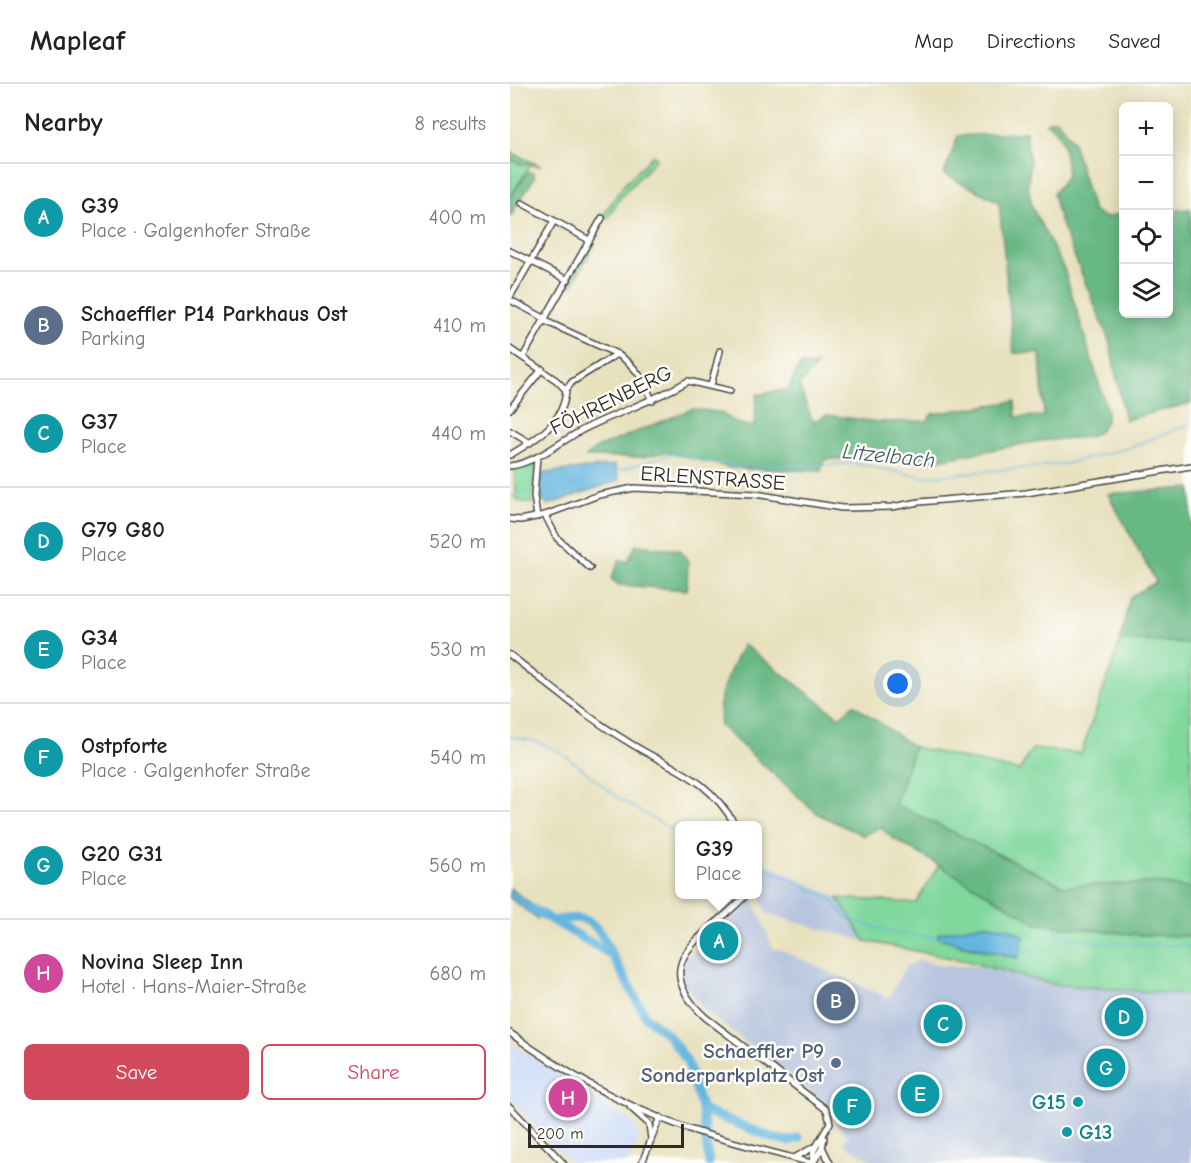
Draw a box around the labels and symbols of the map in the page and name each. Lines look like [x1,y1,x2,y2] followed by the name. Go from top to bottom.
[546,360,676,440] street label: FÖHRENBERG
[841,438,937,474] water label: Litzelbach
[640,461,786,495] street label: ERLENSTRASSE
[883,669,912,698] your location
[700,918,738,964] pin: A
[816,978,856,1024] pin: B
[1104,994,1144,1040] pin: D
[924,1002,962,1046] pin: C
[641,1039,825,1087] place label: Schaeffler P9 Sonderparkplatz Ost
[1086,1046,1126,1090] pin: G
[829,1056,843,1070] marker: Schaeffler P9 Sonderparkplatz Ost
[900,1072,940,1116] pin: E
[548,1076,588,1120] pin: H
[832,1084,872,1128] pin: F
[1032,1090,1066,1114] place label: G15
[1071,1095,1085,1109] marker: G15
[1079,1120,1112,1144] place label: G13
[528,1121,684,1148] scale bar
[1060,1125,1074,1139] marker: G13

